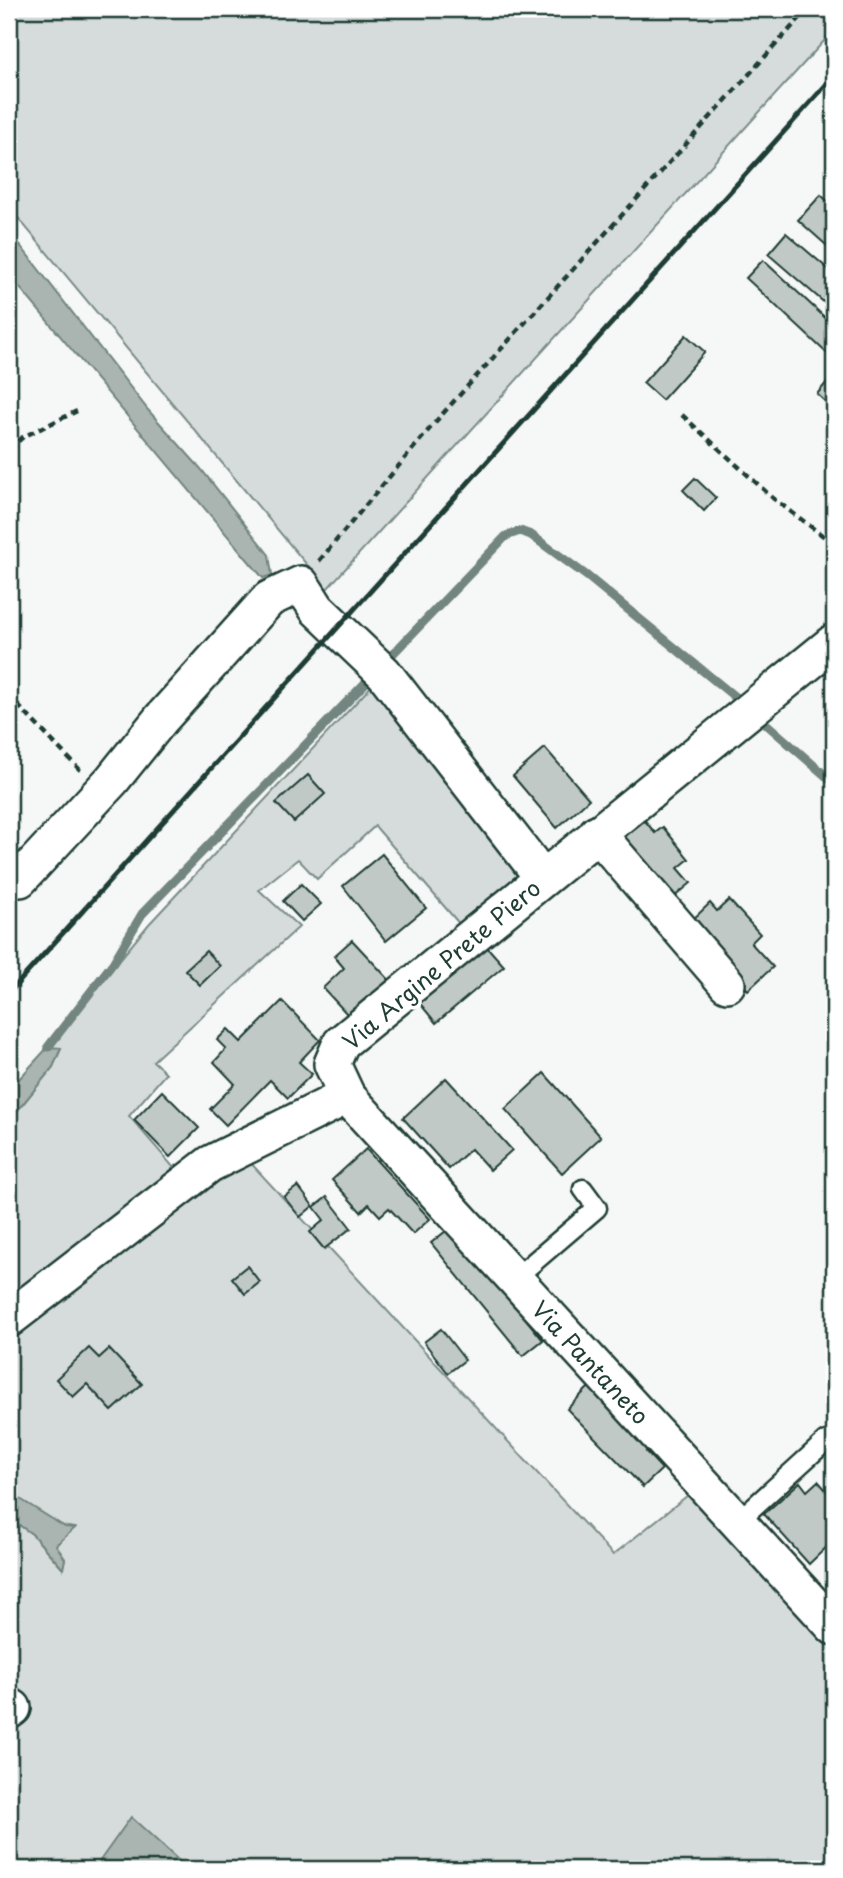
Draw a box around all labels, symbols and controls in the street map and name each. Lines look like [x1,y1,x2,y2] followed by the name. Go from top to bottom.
[334,870,548,1058] street label: Via Argine Prete Piero
[524,1292,658,1432] street label: Via Pantaneto

